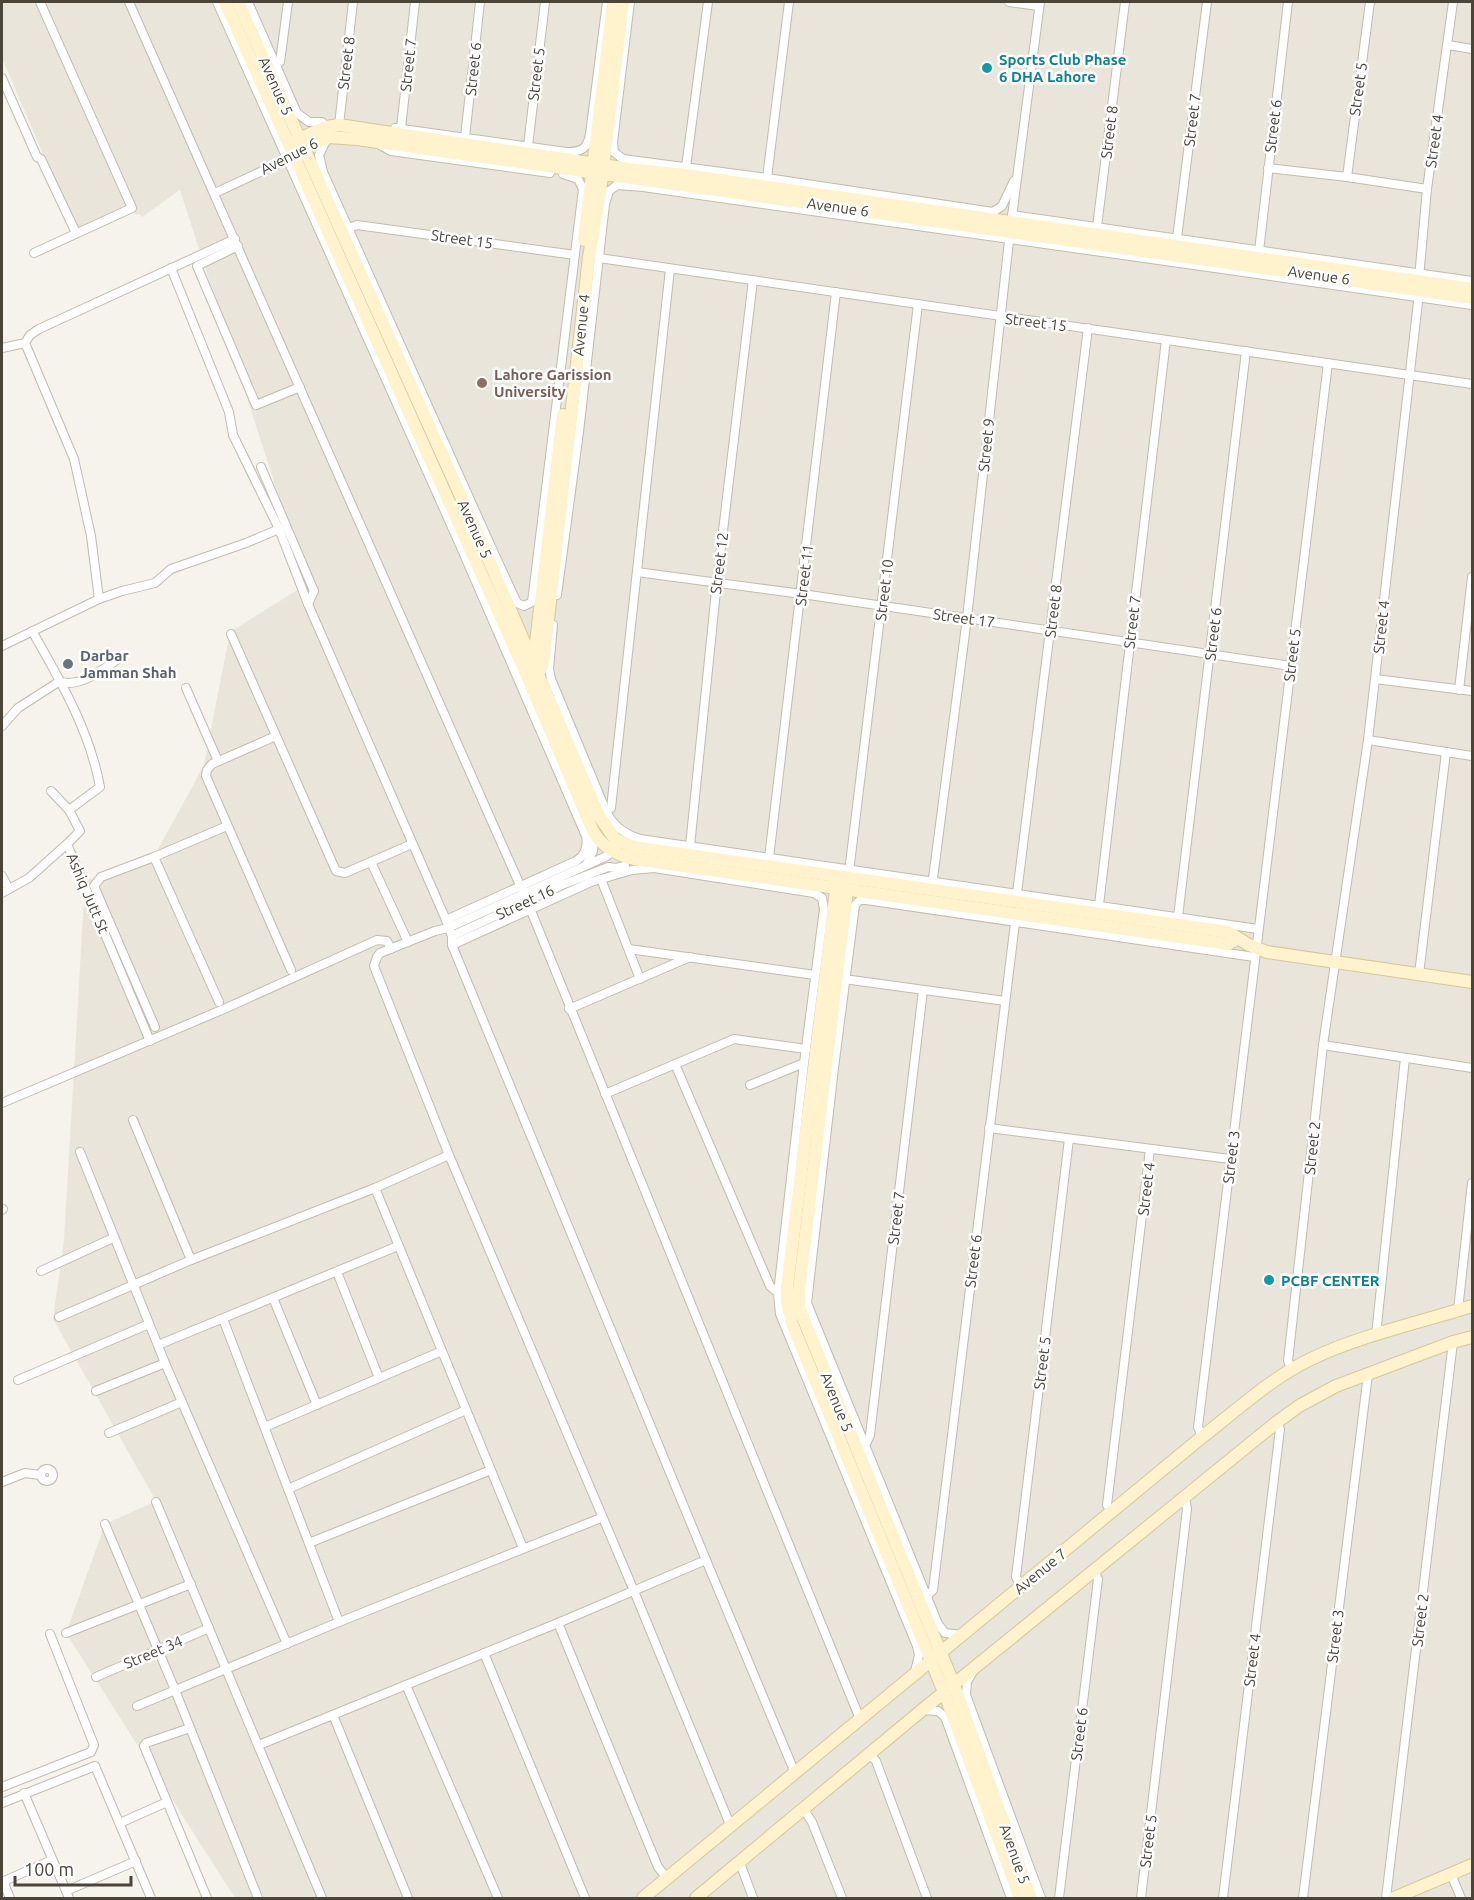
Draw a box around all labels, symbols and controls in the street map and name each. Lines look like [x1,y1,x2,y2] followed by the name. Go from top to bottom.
[334,35,358,91] street label: Street 8
[397,37,419,93] street label: Street 7
[462,41,484,97] street label: Street 6
[524,46,548,102] street label: Street 5
[999,51,1126,85] place label: Sports Club Phase 6 DHA Lahore
[256,54,296,118] street label: Avenue 5
[980,61,994,75] marker: Sports Club Phase 6 DHA Lahore
[1346,61,1370,117] street label: Street 5
[1180,92,1204,148] street label: Street 7
[1261,98,1285,154] street label: Street 6
[1097,104,1121,160] street label: Street 8
[1422,113,1446,169] street label: Street 4
[257,134,321,178] street label: Avenue 6
[806,194,870,220] street label: Avenue 6
[430,226,494,252] street label: Street 15
[1287,262,1351,288] street label: Avenue 6
[569,293,593,357] street label: Avenue 4
[1004,310,1068,334] street label: Street 15
[494,366,612,400] place label: Lahore Garission University
[475,376,489,390] marker: Lahore Garission University
[975,417,997,473] street label: Street 9
[455,497,495,561] street label: Avenue 5
[707,531,731,595] street label: Street 12
[792,543,816,607] street label: Street 11
[872,558,896,622] street label: Street 10
[1041,583,1065,639] street label: Street 8
[1120,594,1144,650] street label: Street 7
[1370,599,1392,655] street label: Street 4
[932,605,996,631] street label: Street 17
[1201,606,1225,662] street label: Street 6
[1280,627,1304,683] street label: Street 5
[80,647,177,681] place label: Darbar Jamman Shah
[61,657,75,671] marker: Darbar Jamman Shah
[63,850,113,936] street label: Ashiq Jutt St
[493,881,557,923] street label: Street 16
[1301,1120,1323,1176] street label: Street 2
[1219,1129,1243,1185] street label: Street 3
[1134,1161,1158,1217] street label: Street 4
[884,1190,908,1246] street label: Street 7
[961,1233,985,1289] street label: Street 6
[1281,1272,1380,1289] place label: PCBF CENTER
[1262,1273,1276,1287] marker: PCBF CENTER
[1030,1335,1054,1391] street label: Street 5
[817,1370,857,1434] street label: Avenue 5
[1010,1545,1070,1597] street label: Avenue 7
[1408,1592,1432,1648] street label: Street 2
[1323,1608,1347,1664] street label: Street 3
[121,1632,185,1672] street label: Street 34
[1240,1632,1264,1688] street label: Street 4
[1067,1706,1091,1762] street label: Street 6
[1136,1813,1160,1869] street label: Street 5
[996,1822,1034,1886] street label: Avenue 5
[15,1849,130,1887] scale bar
[24,1859,74,1879] text: 100 m

